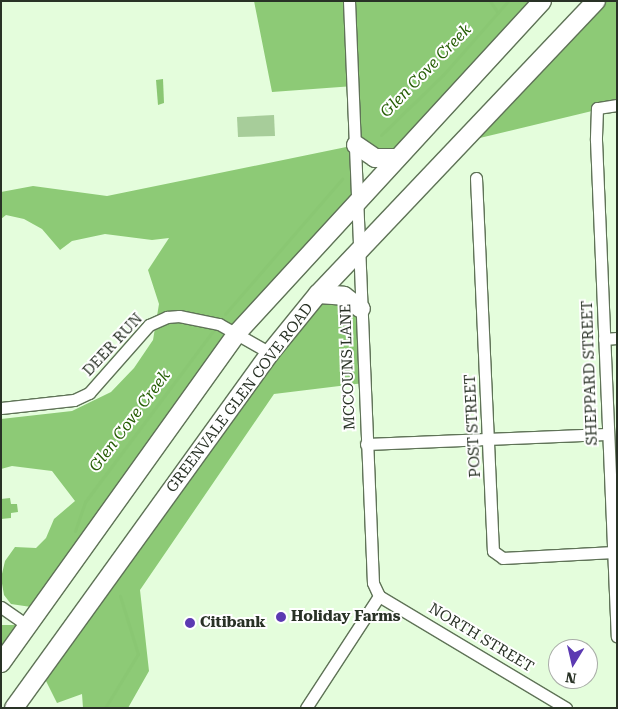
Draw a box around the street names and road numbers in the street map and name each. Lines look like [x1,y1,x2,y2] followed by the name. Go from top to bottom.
[163,300,317,496] street label: GREENVALE GLEN COVE ROAD
[578,300,602,446] street label: SHEPPARD STREET
[337,304,359,430] street label: MCCOUNS LANE
[79,310,147,380] street label: DEER RUN
[461,374,485,478] street label: POST STREET
[425,600,537,676] street label: NORTH STREET

